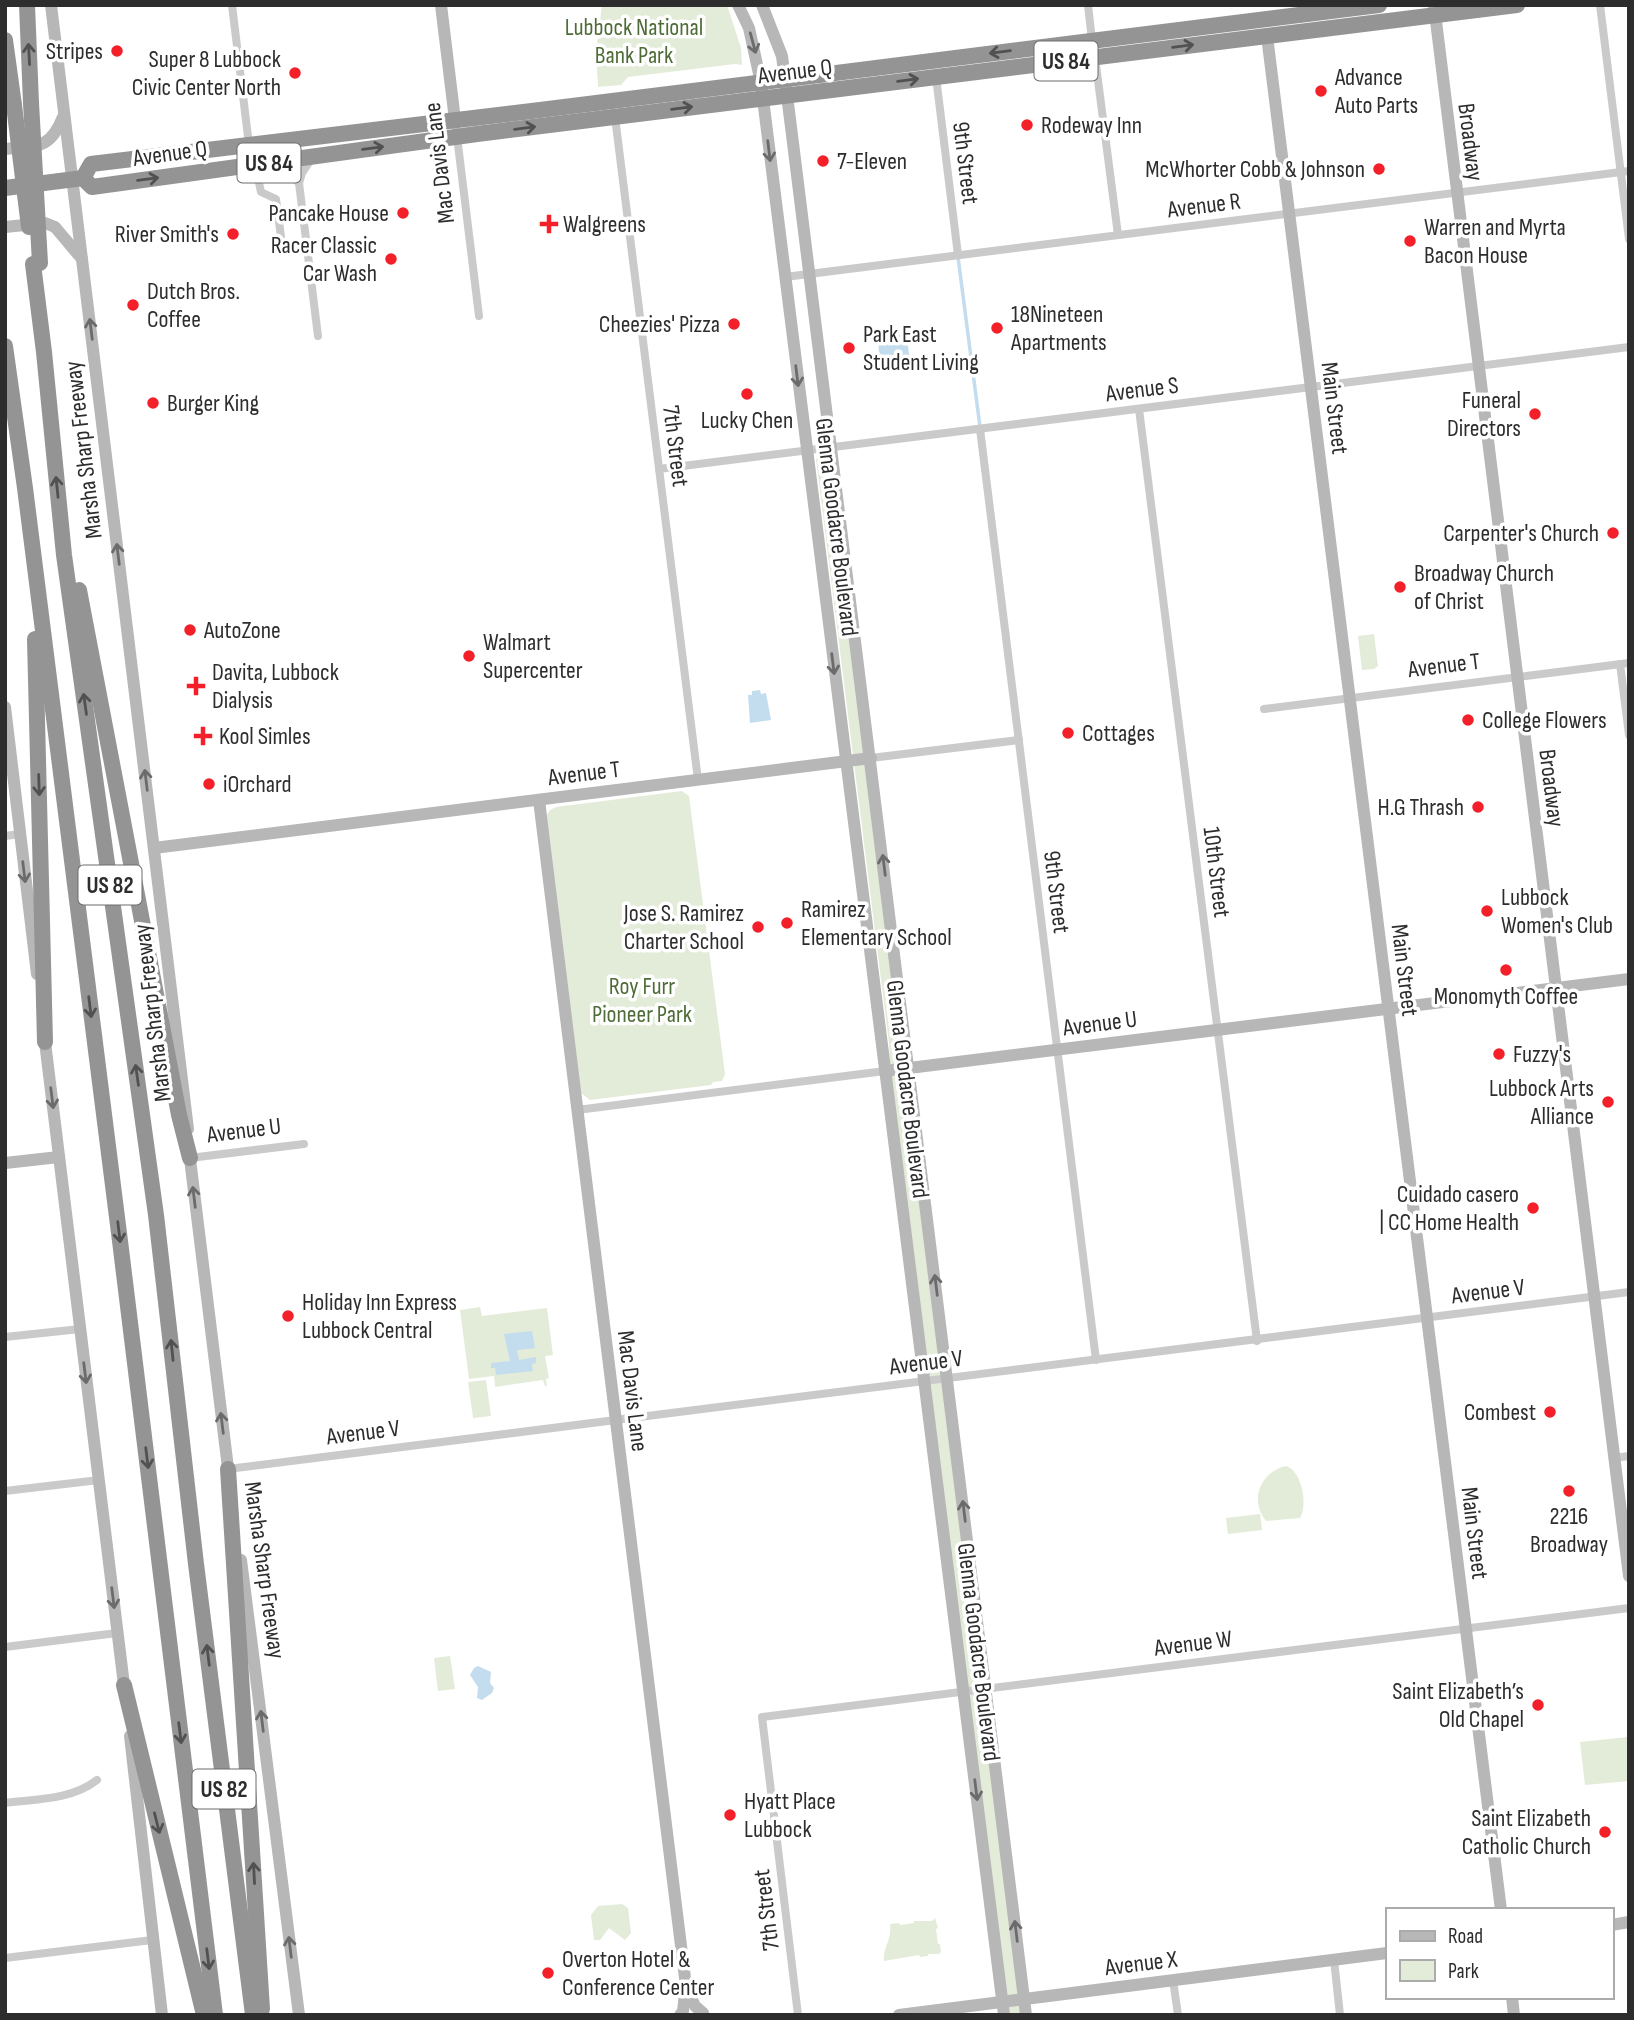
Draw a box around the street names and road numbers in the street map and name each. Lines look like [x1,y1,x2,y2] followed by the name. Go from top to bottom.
[1034,41,1098,80] road number: US 84
[755,53,834,91] street label: Avenue Q
[418,101,461,225] street label: Mac Davis Lane
[1451,102,1490,182] street label: Broadway
[946,120,985,206] street label: 9th Street
[130,134,209,173] street label: Avenue Q
[238,144,300,182] road number: US 84
[1165,187,1242,224] street label: Avenue R
[58,359,109,540] street label: Marsha Sharp Freeway
[1314,360,1355,456] street label: Main Street
[1103,371,1180,408] street label: Avenue S
[656,404,695,488] street label: 7th Street
[809,416,864,638] street label: Glenna Goodacre Boulevard
[1405,647,1482,684] street label: Avenue T
[1532,748,1571,828] street label: Broadway
[545,755,622,792] street label: Avenue T
[1197,825,1236,919] street label: 10th Street
[1037,849,1076,935] street label: 9th Street
[78,866,142,904] road number: US 82
[127,922,178,1103] street label: Marsha Sharp Freeway
[1384,922,1425,1018] street label: Main Street
[880,978,935,1200] street label: Glenna Goodacre Boulevard
[1060,1005,1139,1043] street label: Avenue U
[204,1112,283,1150] street label: Avenue U
[1449,1273,1526,1310] street label: Avenue V
[611,1329,654,1453] street label: Mac Davis Lane
[887,1344,964,1381] street label: Avenue V
[324,1414,401,1451] street label: Avenue V
[238,1480,291,1661] street label: Marsha Sharp Freeway
[1454,1485,1495,1581] street label: Main Street
[951,1541,1006,1763] street label: Glenna Goodacre Boulevard
[1152,1624,1234,1663] street label: Avenue W
[192,1770,256,1809] road number: US 82
[747,1868,786,1952] street label: 7th Street
[1102,1945,1180,1982] street label: Avenue X

